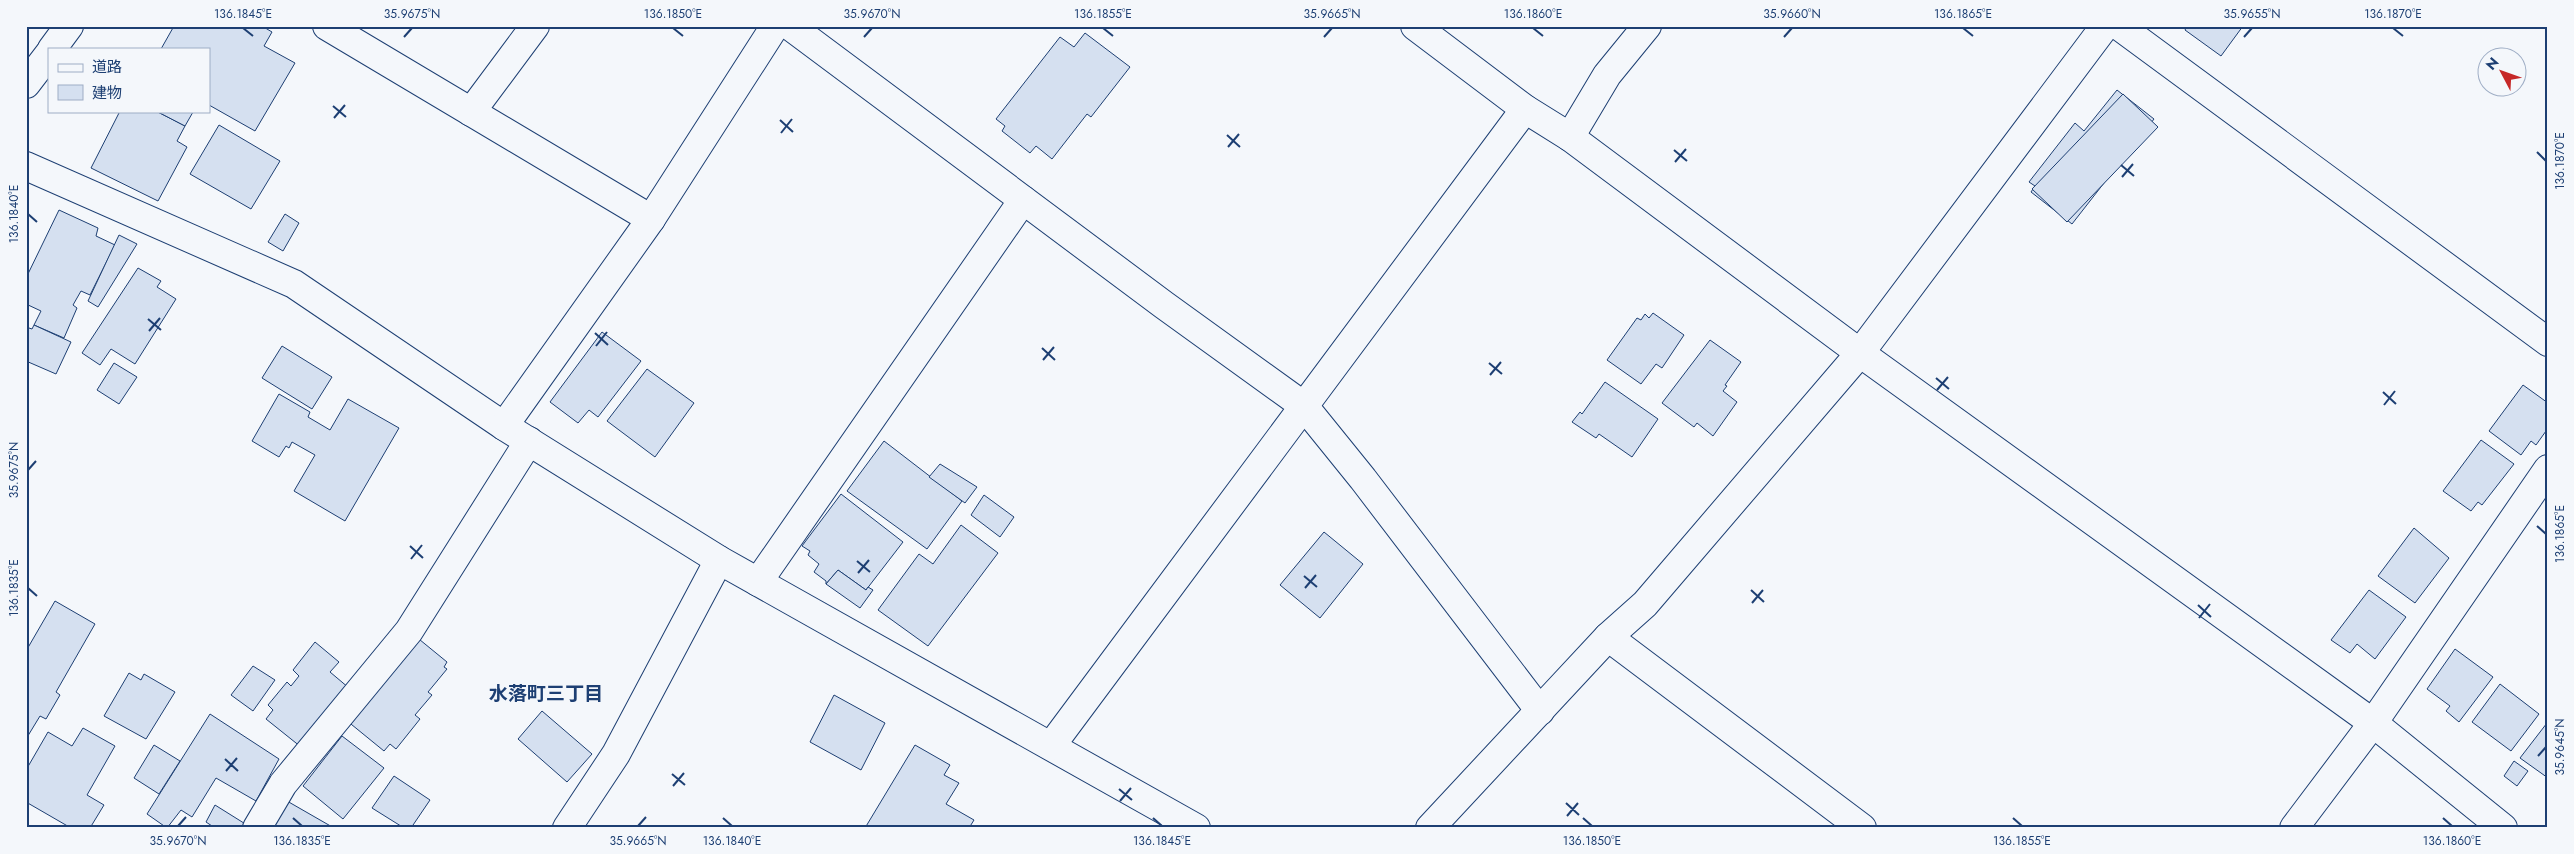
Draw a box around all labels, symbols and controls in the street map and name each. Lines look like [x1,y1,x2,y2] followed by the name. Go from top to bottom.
[214,5,272,23] text: 136.1845°E
[384,5,440,23] text: 35.9675°N
[644,5,702,23] text: 136.1850°E
[844,5,900,23] text: 35.9670°N
[1074,5,1132,23] text: 136.1855°E
[1303,5,1361,23] text: 35.9665°N
[1504,5,1562,23] text: 136.1860°E
[1763,5,1821,23] text: 35.9660°N
[1934,5,1992,23] text: 136.1865°E
[2224,5,2280,23] text: 35.9655°N
[2364,5,2422,23] text: 136.1870°E
[48,48,210,112] legend
[2476,48,2526,98] north arrow
[2481,53,2503,74] text: N
[92,56,122,78] text: 道路
[92,82,122,104] text: 建物
[2551,132,2569,190] text: 136.1870°E
[5,185,23,243] text: 136.1840°E
[5,442,23,498] text: 35.9675°N
[2551,505,2569,563] text: 136.1865°E
[5,559,23,617] text: 136.1835°E
[489,680,603,707] district label: 水落町三丁目
[2551,718,2569,776] text: 35.9645°N
[150,832,206,850] text: 35.9670°N
[273,832,331,850] text: 136.1835°E
[609,832,667,850] text: 35.9665°N
[703,832,761,850] text: 136.1840°E
[1133,832,1191,850] text: 136.1845°E
[1563,832,1621,850] text: 136.1850°E
[1993,832,2051,850] text: 136.1855°E
[2423,832,2481,850] text: 136.1860°E

